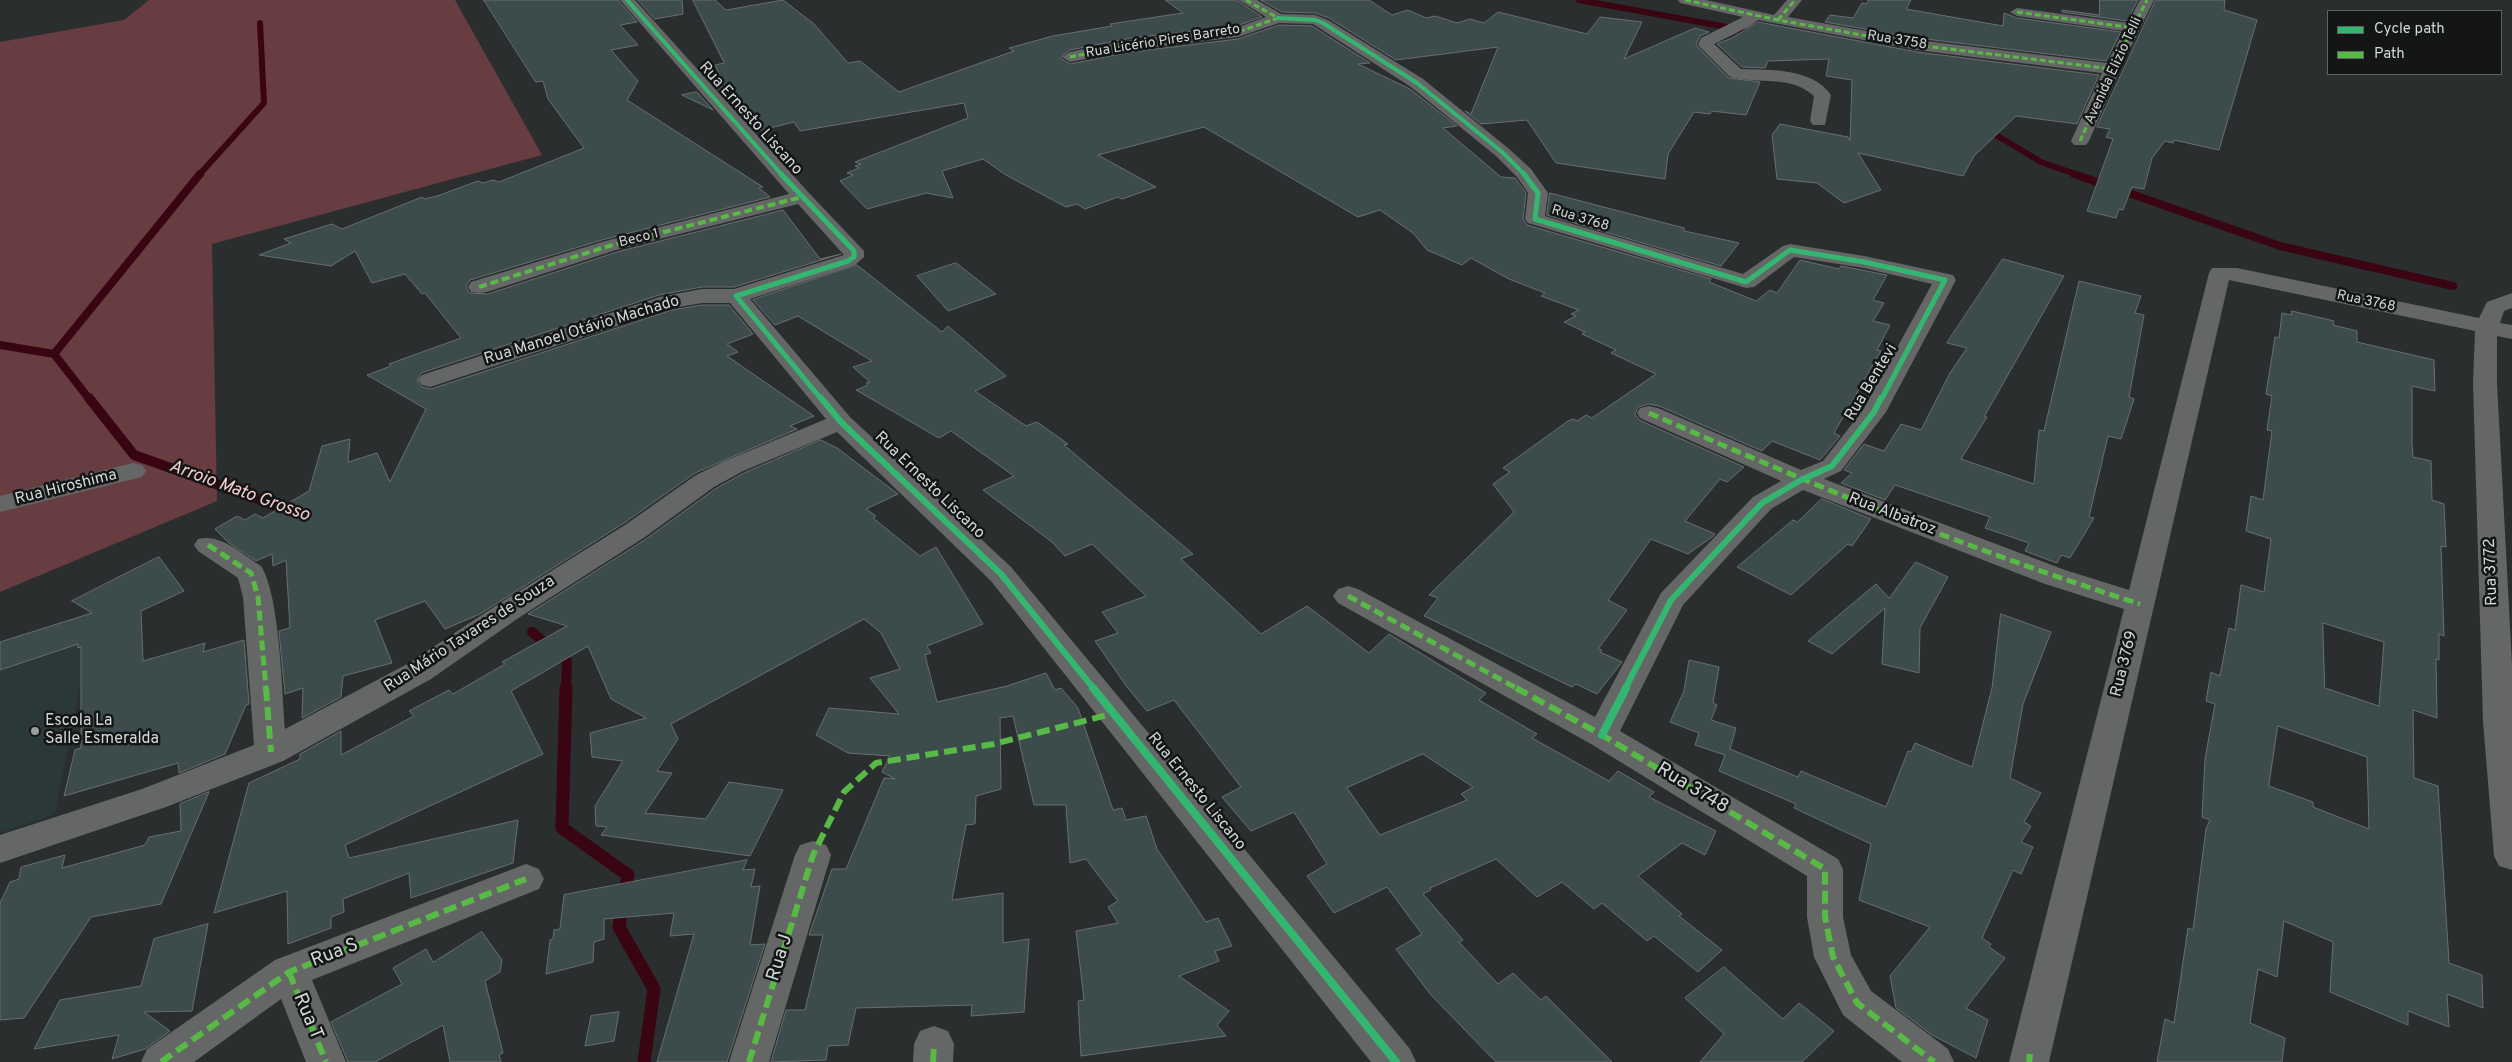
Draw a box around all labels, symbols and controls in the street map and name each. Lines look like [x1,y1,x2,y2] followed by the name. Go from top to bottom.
[2327,10,2502,75] legend
[2082,15,2146,127] street label: Avenida Elizio Telli
[2374,20,2445,39] text: Cycle path
[1085,21,1241,63] street label: Rua Licério Pires Barreto
[1866,28,1928,54] street label: Rua 3758
[2374,45,2405,64] text: Path
[694,58,806,180] street label: Rua Ernesto Liscano
[1549,202,1611,236] street label: Rua 3768
[617,226,661,252] street label: Beco 1
[2335,288,2397,316] street label: Rua 3768
[482,292,682,370] street label: Rua Manoel Otávio Machado
[1842,341,1902,425] street label: Rua Bentevi
[870,428,988,544] street label: Rua Ernesto Liscano
[166,457,312,527] water label: Arroio Mato Grosso
[13,466,119,510] street label: Rua Hiroshima
[1846,490,1938,540] street label: Rua Albatroz
[2481,538,2503,606] street label: Rua 3772
[381,573,559,697] street label: Rua Mário Tavares de Souza
[2108,629,2142,699] street label: Rua 3769
[45,712,159,750] place label: Escola La Salle Esmeralda
[29,725,41,737] marker: Escola La Salle Esmeralda
[1143,729,1249,855] street label: Rua Ernesto Liscano
[1652,759,1732,819] street label: Rua 3748
[763,932,799,984] street label: Rua J
[308,935,362,973] street label: Rua S
[287,990,327,1044] street label: Rua T

